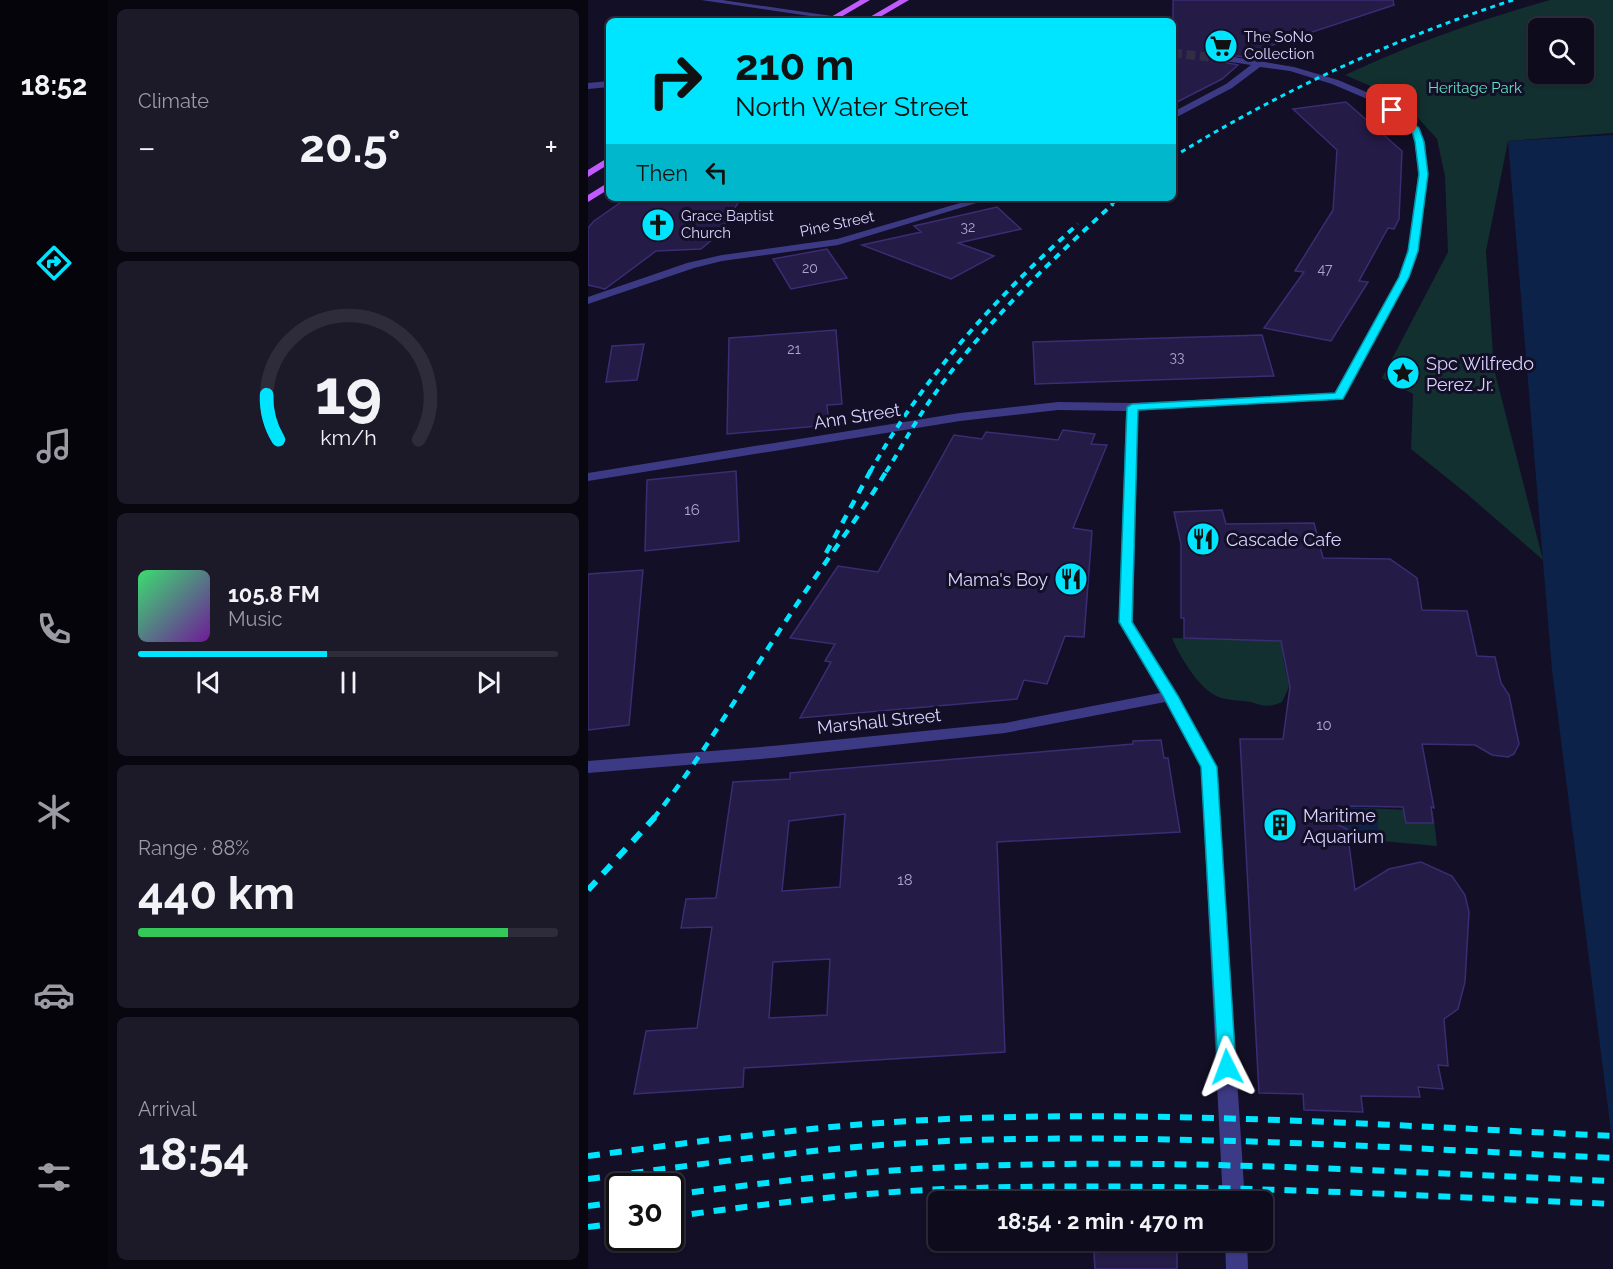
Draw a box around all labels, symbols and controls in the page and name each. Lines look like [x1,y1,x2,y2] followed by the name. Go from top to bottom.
[1528,18,1594,84] map controls
[1528,18,1594,84] button: search
[1203,28,1239,64] supermarket icon: The SoNo Collection
[1244,28,1314,63] place label: The SoNo Collection
[735,41,854,90] text: 210 m
[636,42,714,120] icon: right
[21,70,87,101] text: 18:52
[1428,79,1522,97] park label: Heritage Park
[1366,84,1417,135] pin
[138,89,209,113] text: Climate
[735,91,969,122] text: North Water Street
[1375,93,1408,126] icon: arrive
[300,120,400,173] text: 20.5°
[138,128,156,167] text: −
[544,128,558,167] text: +
[700,156,733,189] icon: left
[636,160,688,186] text: Then
[640,207,676,243] church icon: Grace Baptist Church
[681,207,774,242] place label: Grace Baptist Church
[798,207,876,241] street label: Pine Street
[961,219,975,235] house number: 32
[33,242,75,284] icon: directions
[802,260,818,276] house number: 20
[1317,261,1333,277] house number: 47
[787,341,801,357] house number: 21
[1170,349,1184,365] house number: 33
[1426,353,1534,395] place label: Spc Wilfredo Perez Jr.
[314,355,382,429] text: 19
[1385,355,1421,391] place icon: Spc Wilfredo Perez Jr.
[812,399,902,433] street label: Ann Street
[33,425,75,467] icon: music
[320,425,376,450] text: km/h
[684,501,700,519] house number: 16
[1185,521,1221,557] restaurant icon: Cascade Cafe
[1226,529,1342,550] place label: Cascade Cafe
[1053,561,1089,597] restaurant icon: Mama's Boy
[948,569,1048,590] place label: Mama's Boy
[228,581,320,607] text: 105.8 FM
[228,607,282,631] text: Music
[33,608,75,650] icon: phone
[192,666,225,699] icon: previous
[332,666,365,699] icon: pause
[472,666,505,699] icon: next
[816,704,942,738] street label: Marshall Street
[1316,716,1332,734] house number: 10
[33,791,75,833] icon: climate
[1303,805,1384,847] place label: Maritime Aquarium
[1262,807,1298,843] building icon: Maritime Aquarium
[138,836,250,860] text: Range · 88%
[138,867,295,920] text: 440 km
[897,871,913,889] house number: 18
[33,974,75,1016] icon: car
[1195,1035,1259,1099] position arrow
[138,1097,197,1121] text: Arrival
[138,1128,249,1181] text: 18:54
[33,1156,75,1198] icon: filters
[606,1173,684,1251] speed limit sign: 30
[997,1208,1204,1234] text: 18:54 · 2 min · 470 m

